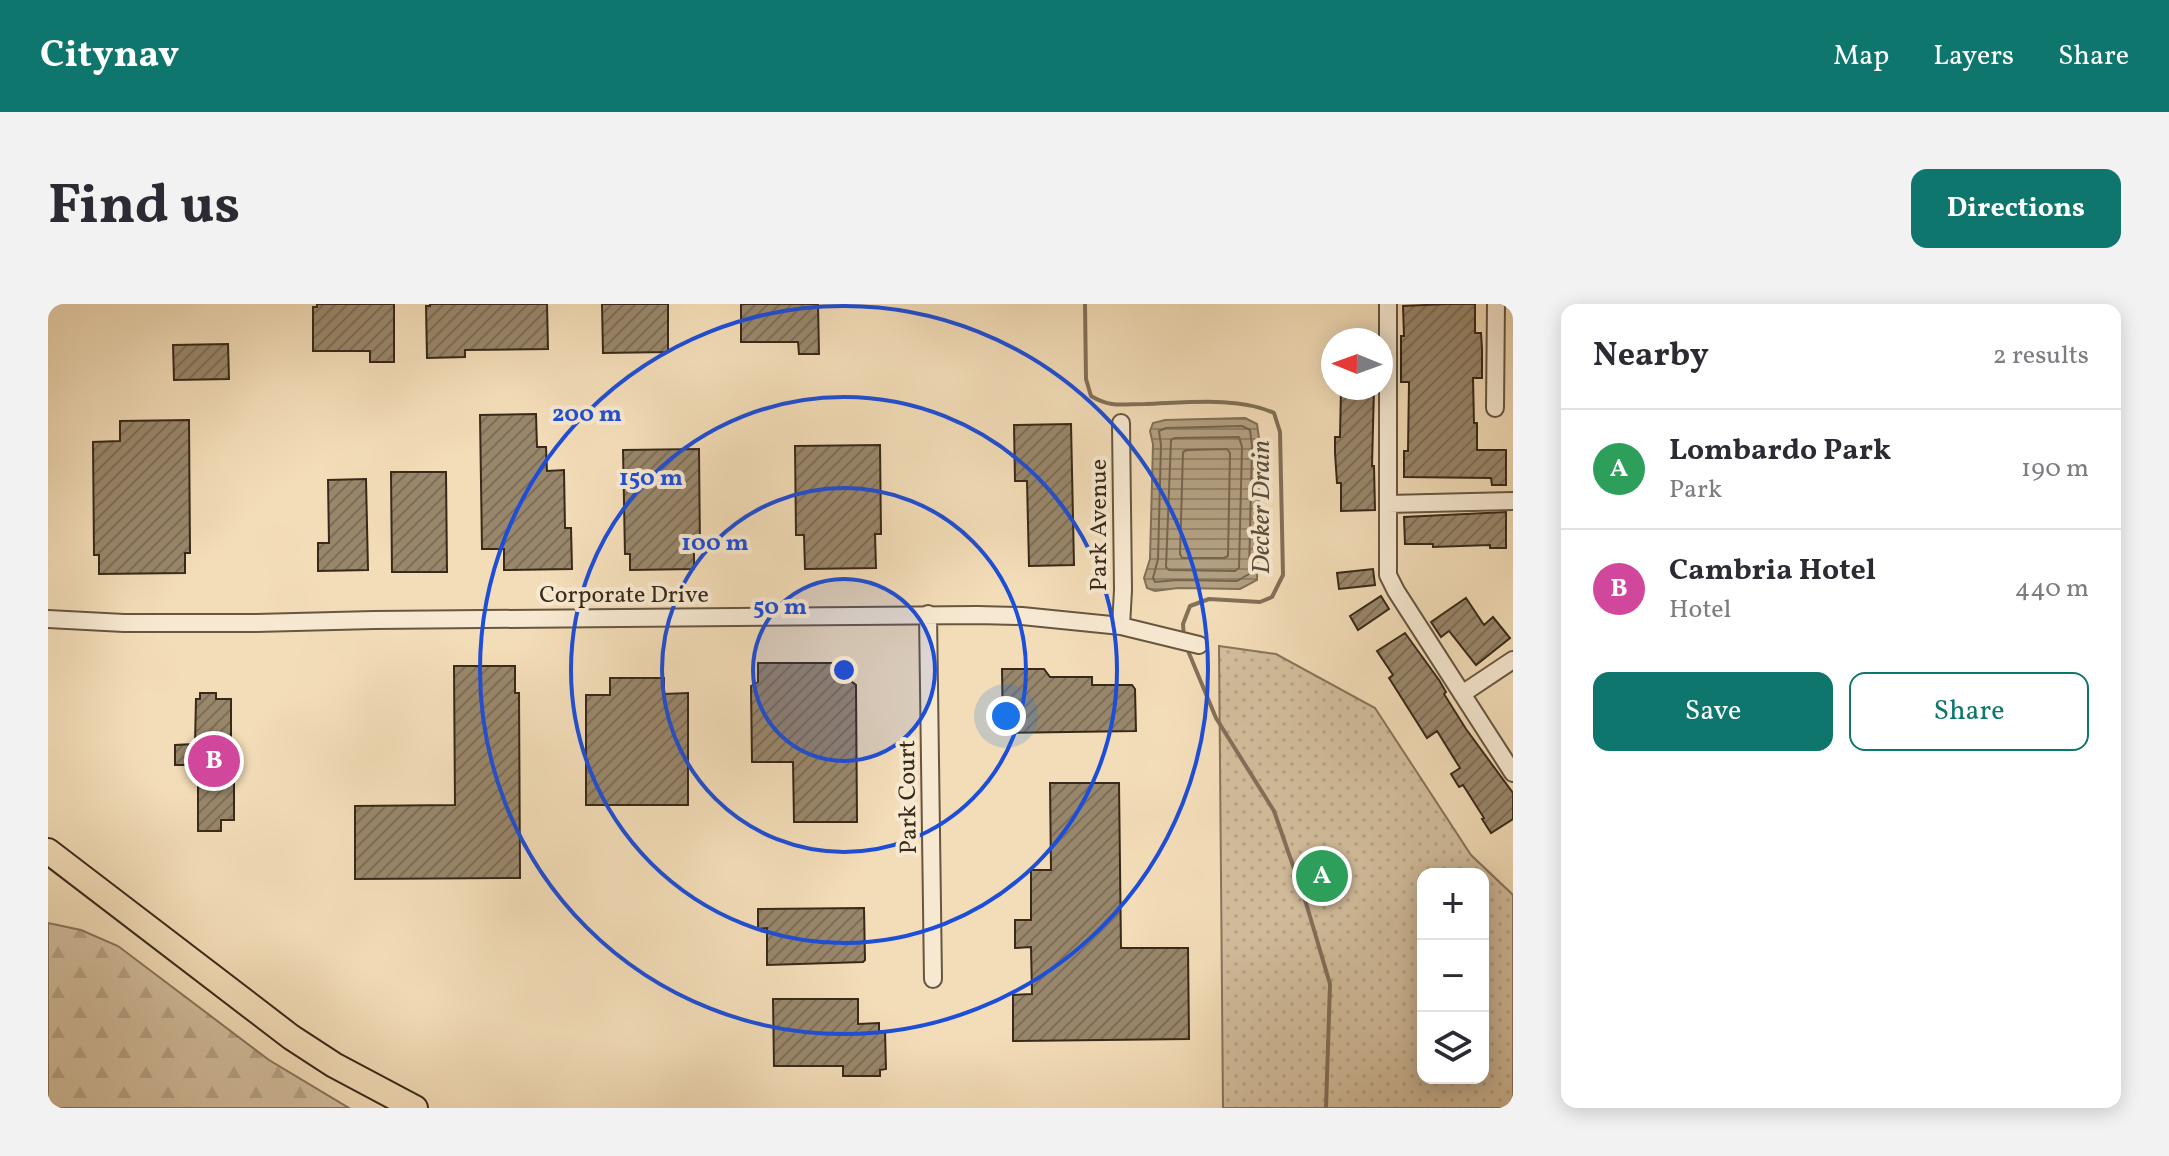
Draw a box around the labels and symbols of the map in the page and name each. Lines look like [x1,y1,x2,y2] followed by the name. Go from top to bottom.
[1321,328,1393,400] north arrow
[552,398,622,432] text: 200 m
[1244,440,1280,574] water label: Decker Drain
[1083,459,1117,591] street label: Park Avenue
[619,462,683,496] text: 150 m
[681,527,749,561] text: 100 m
[539,579,709,613] street label: Corporate Drive
[753,591,807,625] text: 50 m
[830,656,858,684] centre of rings
[986,696,1026,736] your location
[188,731,240,791] pin: B
[891,740,927,854] street label: Park Court
[1296,846,1348,906] pin: A

